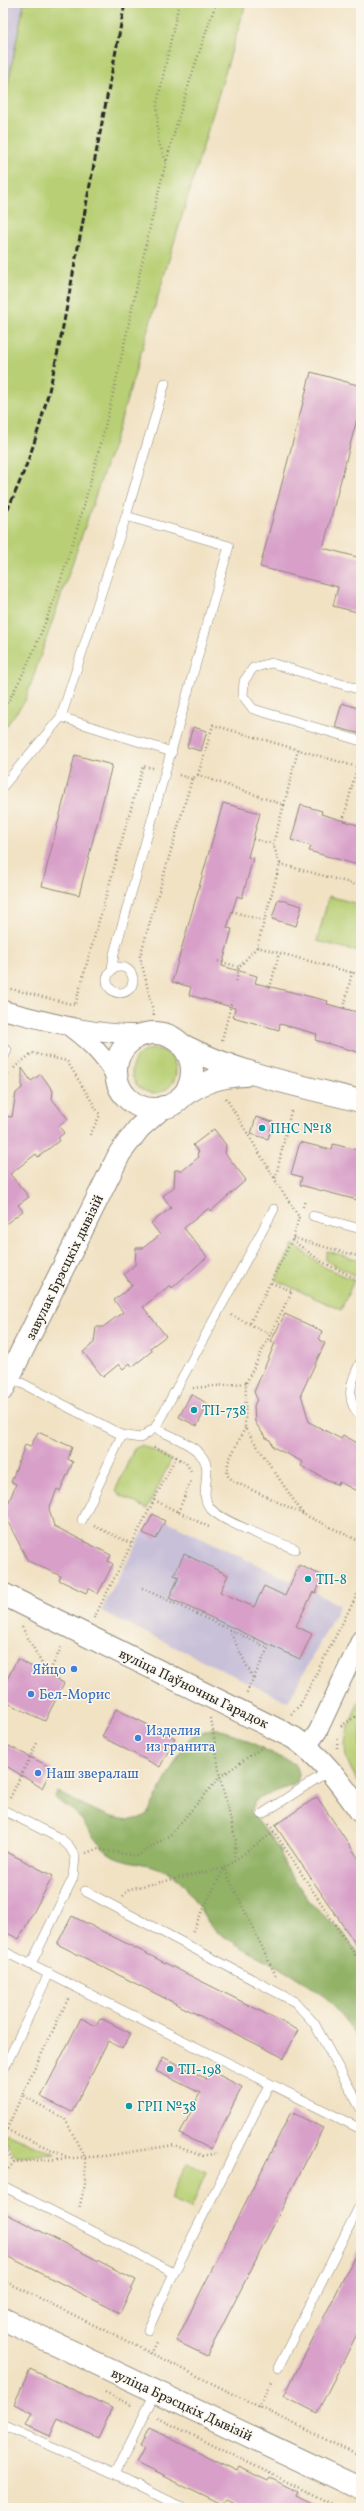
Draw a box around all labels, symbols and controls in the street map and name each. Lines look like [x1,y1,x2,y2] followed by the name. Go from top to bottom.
[270,1120,332,1139] place label: ПНС №18
[257,1123,267,1133] marker: ПНС №18
[22,1191,109,1343] street label: завулак Брэсцкіх дывізій
[202,1402,246,1421] place label: ТП-738
[189,1405,199,1415] marker: ТП-738
[316,1571,347,1590] place label: ТП-8
[303,1574,313,1584] marker: ТП-8
[115,1645,272,1734] street label: вуліца Паўночны Гарадок
[32,1661,66,1680] place label: Яйцо
[69,1664,79,1674] marker: Яйцо
[39,1686,111,1705] place label: Бел-Морис
[26,1689,36,1699] marker: Бел-Морис
[146,1722,215,1757] place label: Изделия из гранита
[133,1733,143,1743] marker: Изделия из гранита
[46,1765,139,1784] place label: Наш звералаш
[33,1768,43,1778] marker: Наш звералаш
[178,2061,221,2080] place label: ТП-198
[165,2064,175,2074] marker: ТП-198
[137,2098,196,2117] place label: ГРП №38
[124,2101,134,2111] marker: ГРП №38
[108,2364,256,2447] street label: вуліца Брэсцкіх Дывізій

